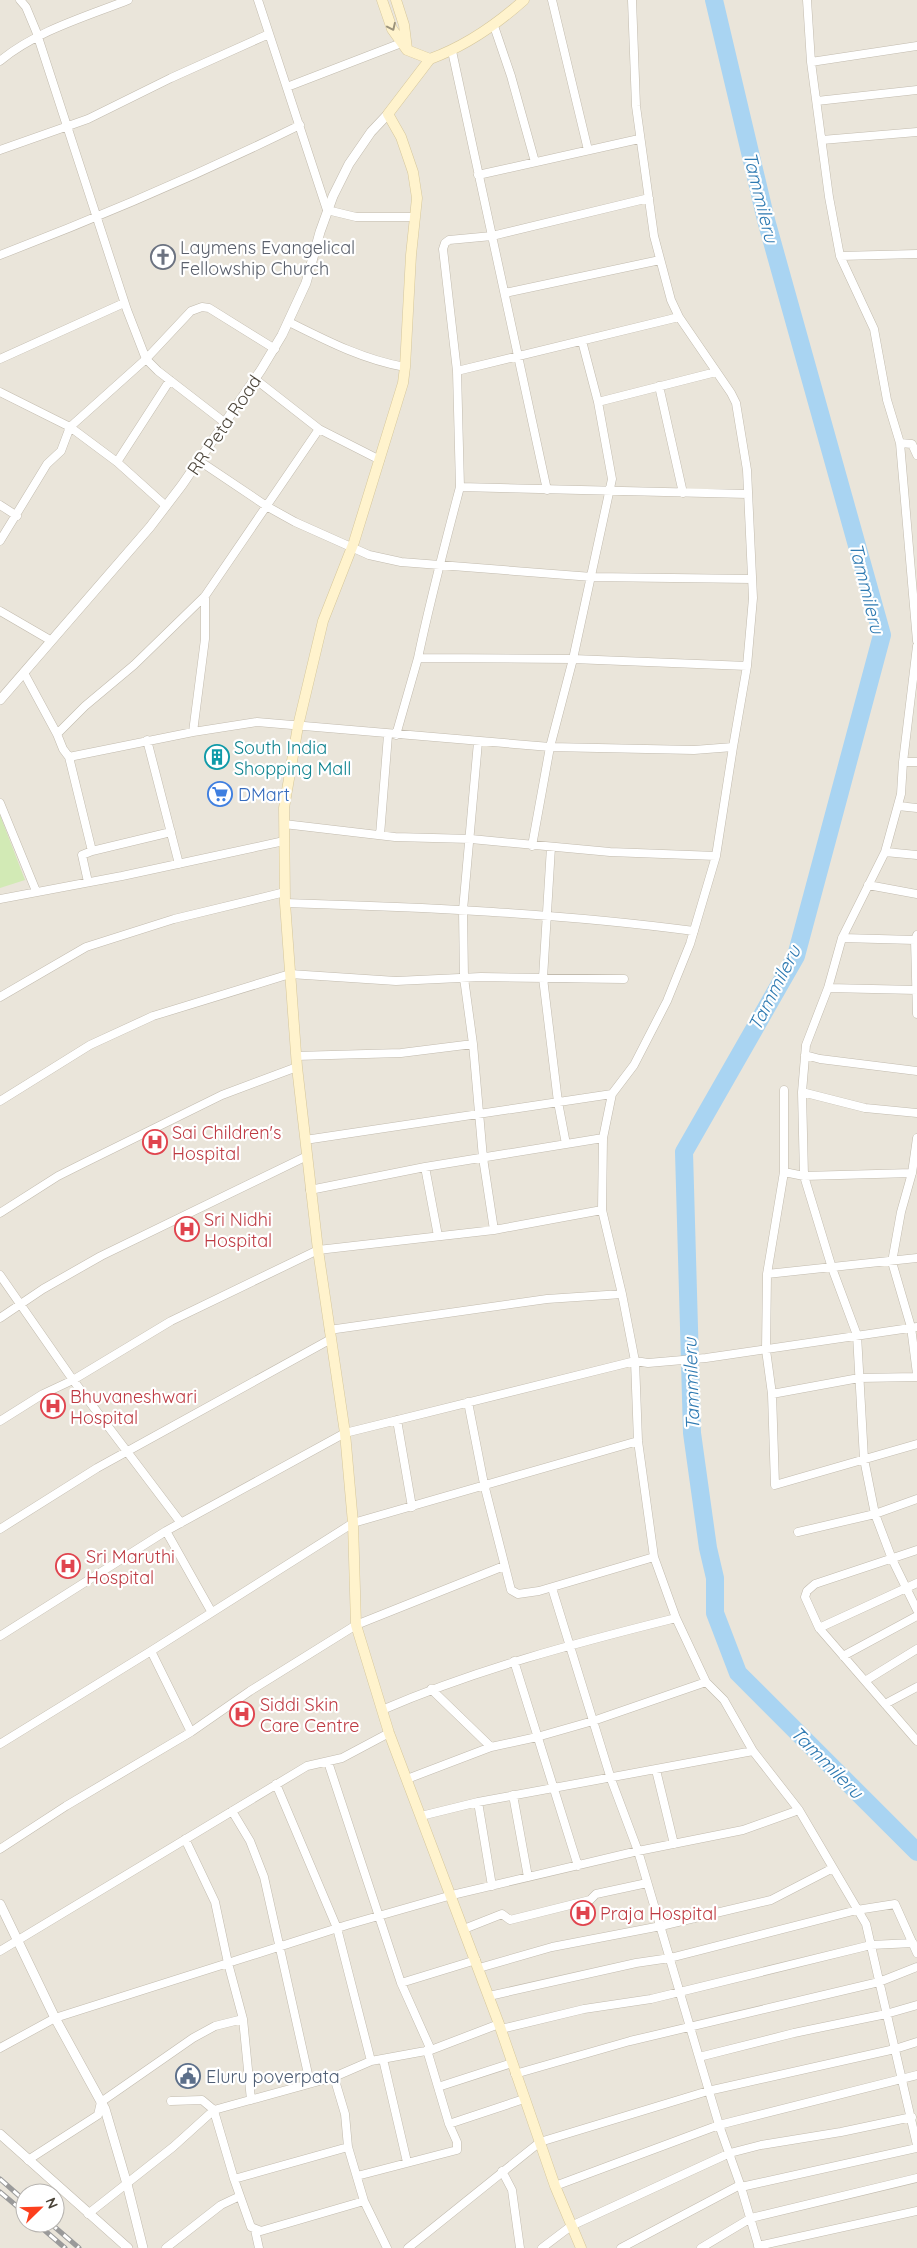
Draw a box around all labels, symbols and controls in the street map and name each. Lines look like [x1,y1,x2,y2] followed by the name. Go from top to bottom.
[386,21,396,30] one-way arrow
[738,149,784,246] water label: Tammileru
[180,236,355,280] place label: Laymens Evangelical Fellowship Church
[150,244,176,270] church icon: Laymens Evangelical Fellowship Church
[182,370,266,480] street label: RR Peta Road
[844,540,890,637] water label: Tammileru
[234,736,352,780] place label: South India Shopping Mall
[204,744,230,770] building icon: South India Shopping Mall
[207,781,233,807] supermarket icon: DMart
[238,783,290,806] place label: DMart
[742,940,806,1035] water label: Tammileru
[172,1121,282,1165] place label: Sai Children's Hospital
[142,1129,168,1155] hospital icon: Sai Children's Hospital
[204,1208,272,1252] place label: Sri Nidhi Hospital
[174,1216,200,1242] hospital icon: Sri Nidhi Hospital
[677,1336,705,1431] water label: Tammileru
[70,1385,197,1429] place label: Bhuvaneshwari Hospital
[40,1393,66,1419] hospital icon: Bhuvaneshwari Hospital
[86,1545,175,1589] place label: Sri Maruthi Hospital
[55,1553,81,1579] hospital icon: Sri Maruthi Hospital
[260,1693,359,1737] place label: Siddi Skin Care Centre
[229,1701,255,1727] hospital icon: Siddi Skin Care Centre
[786,1721,869,1804] water label: Tammileru
[570,1900,596,1926] hospital icon: Praja Hospital
[600,1902,717,1925] place label: Praja Hospital
[175,2063,201,2089] public building icon: Eluru poverpata
[206,2065,340,2088] place label: Eluru poverpata
[15,2183,65,2233] north arrow
[42,2195,62,2211] text: N

